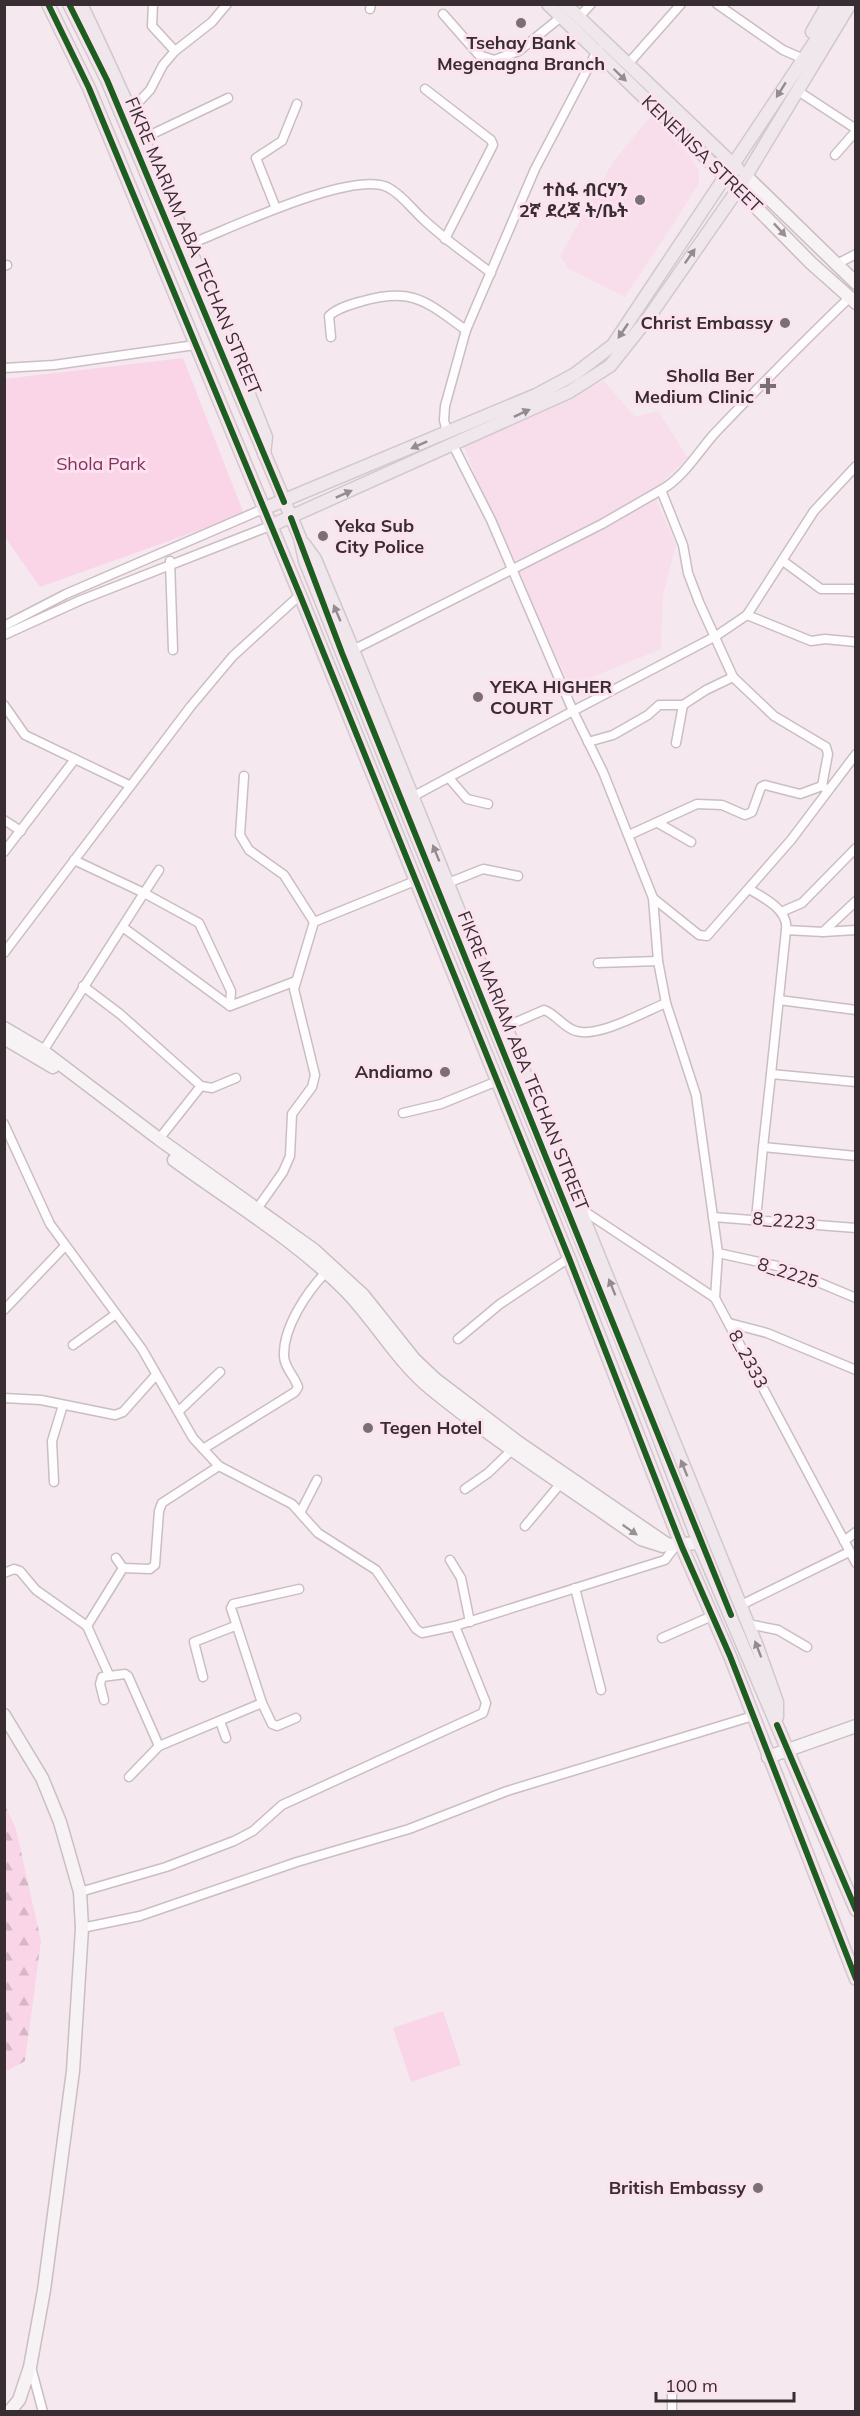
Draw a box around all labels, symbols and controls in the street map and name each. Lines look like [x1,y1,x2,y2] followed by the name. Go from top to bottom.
[514,16,528,30] marker: Tsehay Bank Megenagna Branch
[437,31,605,75] place label: Tsehay Bank Megenagna Branch
[613,67,627,81] one-way arrow
[776,82,787,98] one-way arrow
[637,90,768,217] street label: KENENISA STREET
[120,93,267,398] street label: FIKRE MARIAM ABA TECHAN STREET
[519,178,628,222] place label: ተስፋ ብርሃን 2ኛ ደረጃ ት/ቤት
[633,193,647,207] marker: ተስፋ ብርሃን 2ኛ ደረጃ ት/ቤት
[773,222,786,237] one-way arrow
[684,248,695,264] one-way arrow
[641,311,773,334] place label: Christ Embassy
[778,316,792,330] marker: Christ Embassy
[617,322,629,338] one-way arrow
[634,364,755,408] place label: Sholla Ber Medium Clinic
[759,377,777,395] marker: Sholla Ber Medium Clinic
[513,409,530,418] one-way arrow
[410,440,427,449] one-way arrow
[56,452,147,475] park label: Shola Park
[335,489,353,498] one-way arrow
[334,514,424,558] place label: Yeka Sub City Police
[316,529,330,543] marker: Yeka Sub City Police
[332,603,342,621] one-way arrow
[489,675,613,719] place label: YEKA HIGHER COURT
[471,690,485,704] marker: YEKA HIGHER COURT
[431,844,441,862] one-way arrow
[453,908,594,1214] street label: FIKRE MARIAM ABA TECHAN STREET
[355,1060,433,1083] place label: Andiamo
[438,1065,452,1079] marker: Andiamo
[752,1206,816,1235] street label: 8_2223
[755,1252,822,1293] street label: 8_2225
[607,1278,616,1296] one-way arrow
[723,1326,773,1392] street label: 8_2333
[380,1416,482,1439] place label: Tegen Hotel
[361,1421,375,1435] marker: Tegen Hotel
[679,1459,688,1477] one-way arrow
[622,1524,637,1536] one-way arrow
[752,1639,762,1657] one-way arrow
[609,2176,746,2199] place label: British Embassy
[751,2181,765,2195] marker: British Embassy
[656,2365,794,2403] scale bar
[665,2374,718,2397] text: 100 m

